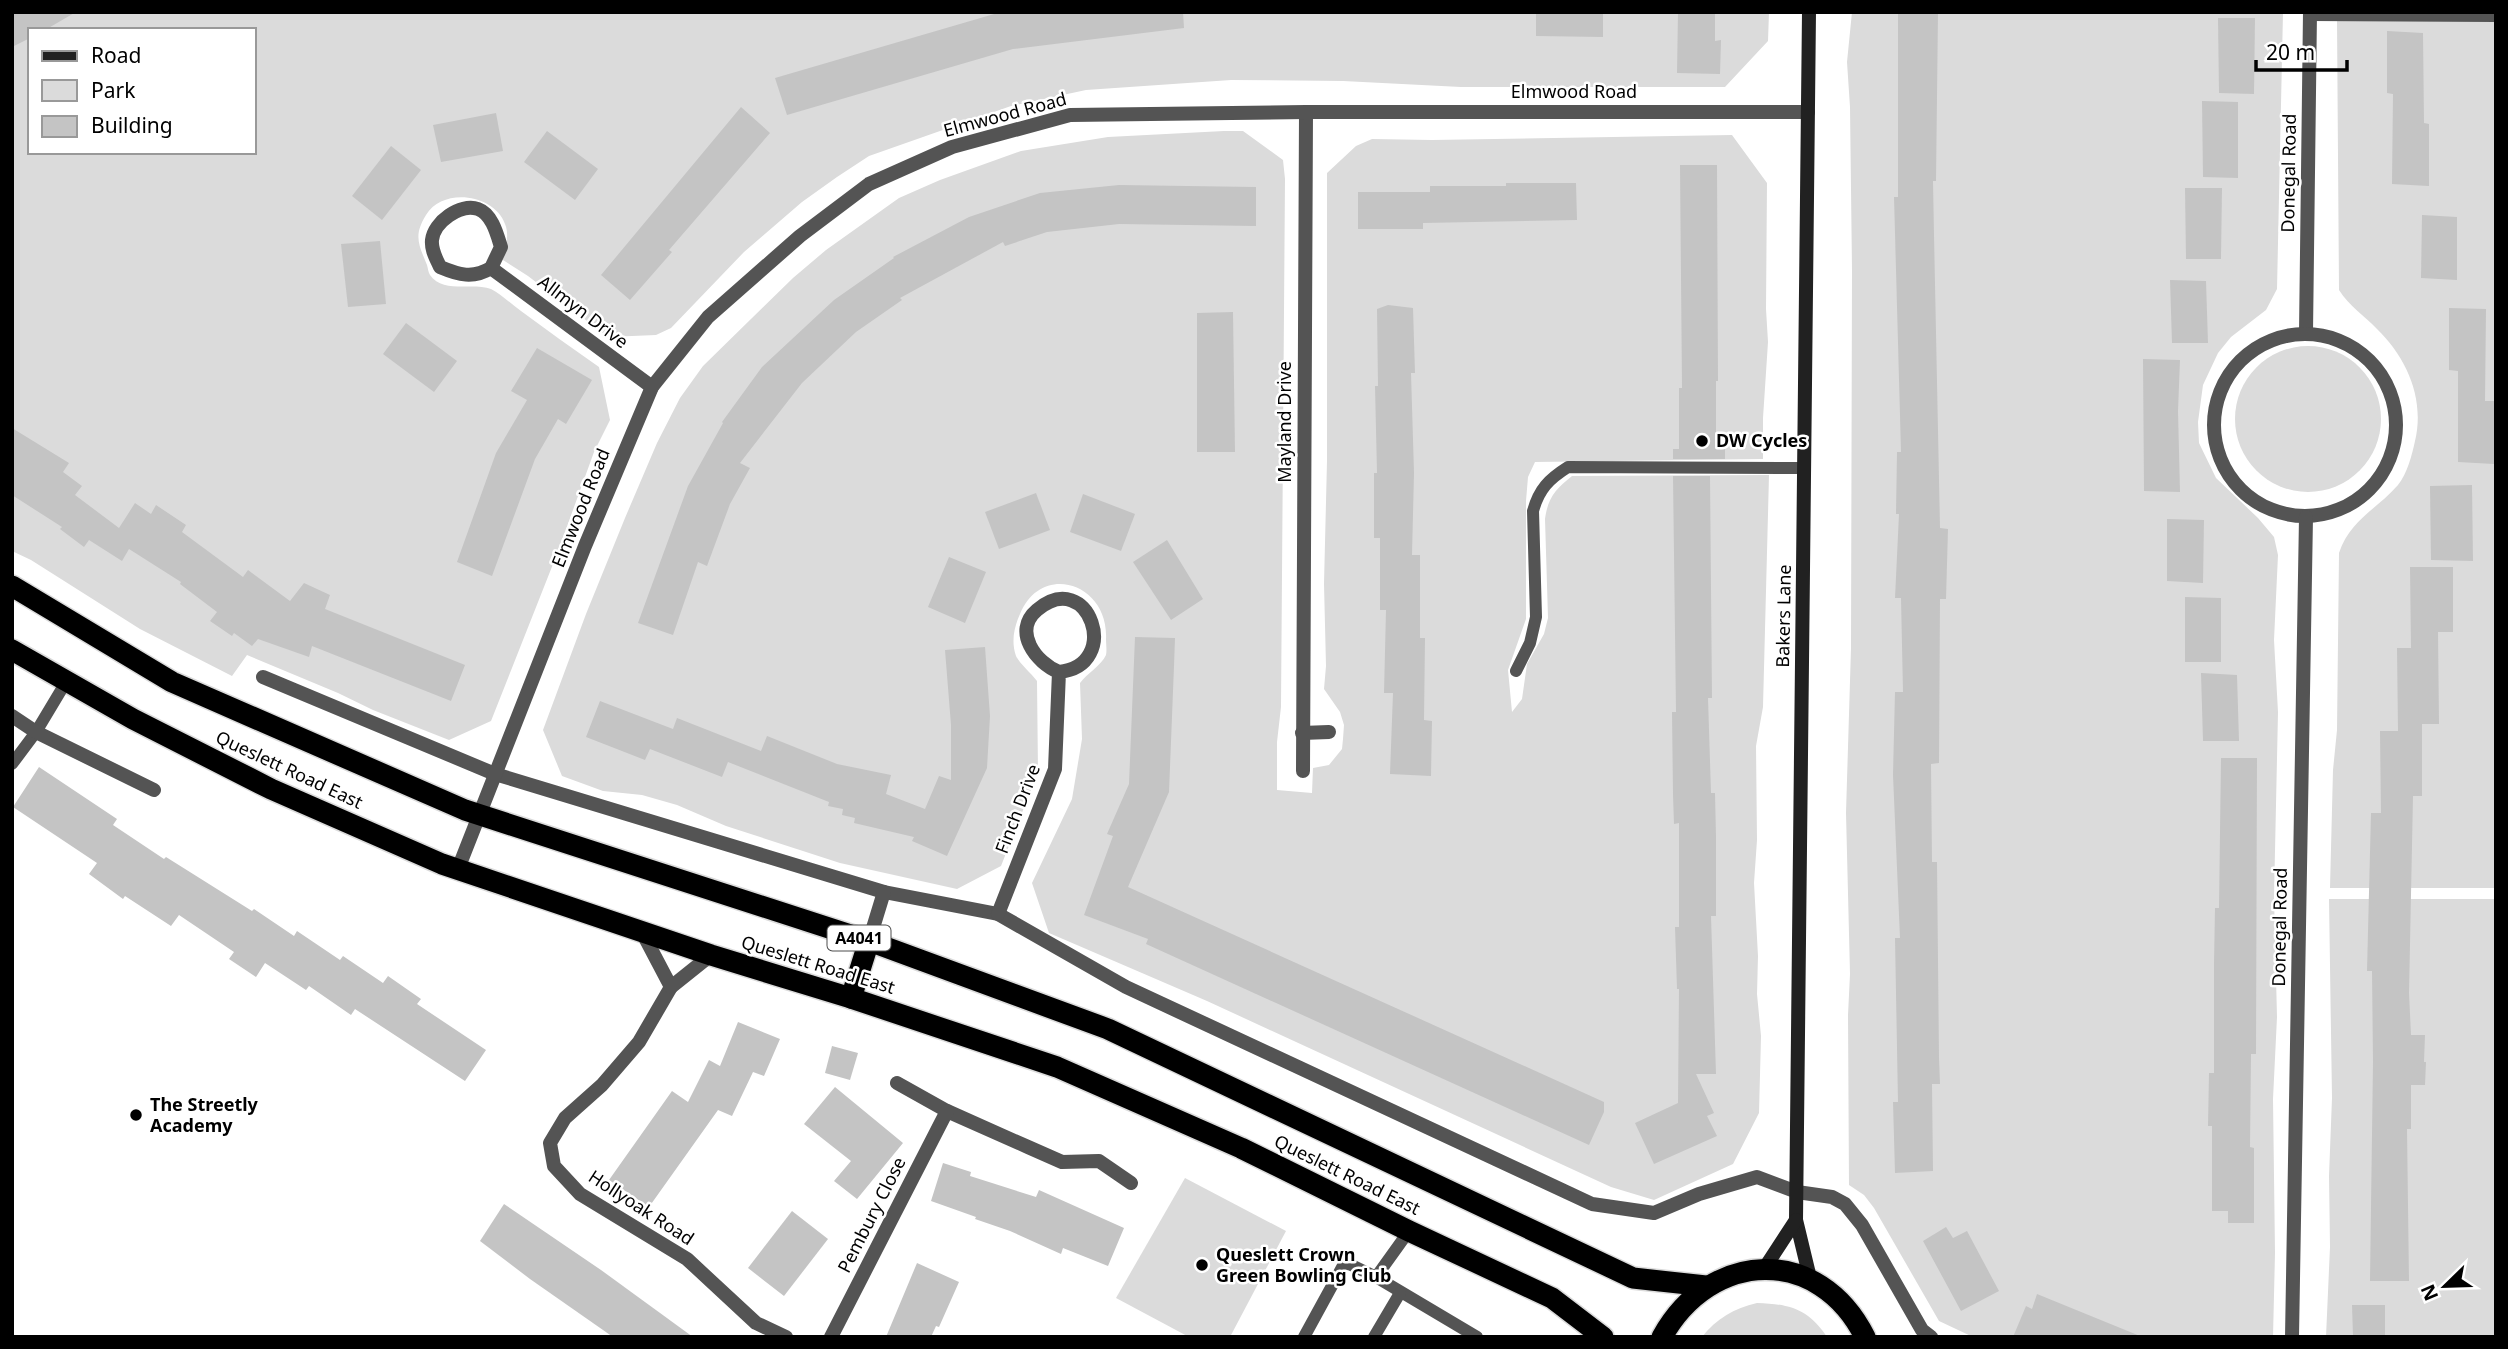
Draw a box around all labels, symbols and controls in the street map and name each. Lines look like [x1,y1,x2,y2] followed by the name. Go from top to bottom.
[28,28,256,154] legend
[2256,28,2347,72] scale bar
[2266,38,2315,66] text: 20 m
[91,41,141,69] text: Road
[91,76,136,104] text: Park
[1511,79,1637,103] street label: Elmwood Road
[941,86,1069,142] street label: Elmwood Road
[91,111,173,139] text: Building
[2275,113,2301,233] street label: Donegal Road
[534,269,634,353] street label: Allmyn Drive
[1272,361,1296,483] street label: Mayland Drive
[1716,428,1807,452] place label: DW Cycles
[1694,433,1710,449] marker: DW Cycles
[545,445,615,571] street label: Elmwood Road
[1770,564,1796,668] street label: Bakers Lane
[212,724,367,814] street label: Queslett Road East
[989,760,1045,857] street label: Finch Drive
[2266,867,2292,987] street label: Donegal Road
[828,926,890,950] road number: A4041
[738,929,899,999] street label: Queslett Road East
[150,1092,259,1137] place label: The Streetly Academy
[128,1107,144,1123] marker: The Streetly Academy
[1270,1128,1425,1220] street label: Queslett Road East
[832,1152,911,1277] street label: Pembury Close
[584,1164,699,1250] street label: Hollyoak Road
[1216,1242,1391,1287] place label: Queslett Crown Green Bowling Club
[2410,1251,2480,1321] north arrow
[1194,1257,1210,1273] marker: Queslett Crown Green Bowling Club
[2414,1280,2444,1305] text: N

